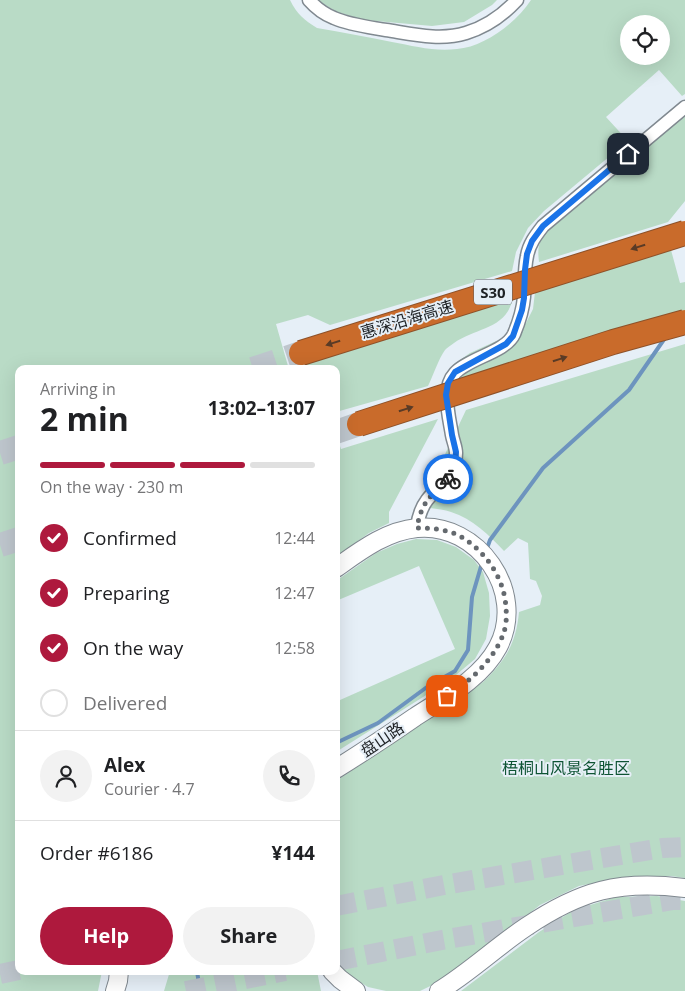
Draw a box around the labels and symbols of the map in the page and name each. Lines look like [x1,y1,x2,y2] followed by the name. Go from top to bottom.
[607,133,649,175] pin
[631,244,646,251] one-way arrow
[474,280,512,304] road number: S30
[358,294,456,344] street label: 惠深沿海高速
[325,339,340,347] one-way arrow
[553,355,568,362] one-way arrow
[398,405,413,412] one-way arrow
[423,454,473,504] courier
[426,675,468,717] pin
[356,716,408,762] street label: 盘山路
[502,757,630,779] park label: 梧桐山风景名胜区

